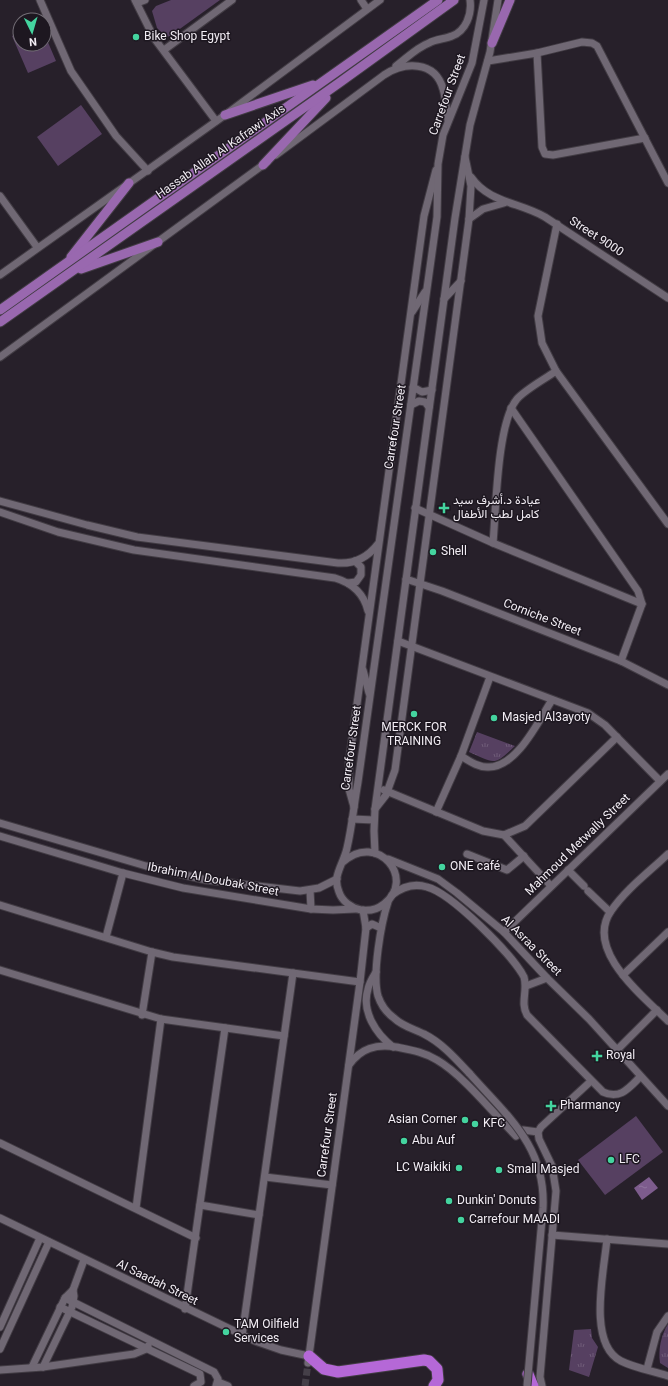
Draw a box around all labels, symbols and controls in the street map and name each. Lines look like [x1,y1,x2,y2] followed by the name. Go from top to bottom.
[12,12,52,52] north arrow
[144,28,230,46] place label: Bike Shop Egypt
[28,32,37,49] text: N
[131,32,141,42] marker: Bike Shop Egypt
[425,52,471,138] street label: Carrefour Street
[153,100,289,204] street label: Hassab Allah Al Kafrawi Axis
[565,213,627,262] street label: Street 9000
[380,383,412,471] street label: Carrefour Street
[453,492,540,524] place label: عيادة د.أشرف سيد كامل لطب الأطفال
[438,502,450,514] marker: عيادة د.أشرف سيد كامل لطب الأطفال
[441,543,467,561] place label: Shell
[428,547,438,557] marker: Shell
[500,595,584,641] street label: Corniche Street
[337,704,367,791] street label: Carrefour Street
[409,709,419,719] marker: MERCK FOR TRAINING
[502,709,591,727] place label: Masjed Al3ayoty
[489,713,499,723] marker: Masjed Al3ayoty
[381,719,447,751] place label: MERCK FOR TRAINING
[521,790,635,900] street label: Mahmoud Metwally Street
[146,858,280,902] street label: Ibrahim Al Doubak Street
[450,858,500,876] place label: ONE café
[437,862,447,872] marker: ONE café
[496,911,566,981] street label: Al Asraa Street
[606,1047,635,1065] place label: Royal
[591,1050,603,1062] marker: Royal
[313,1091,343,1178] street label: Carrefour Street
[560,1097,621,1115] place label: Pharmancy
[545,1100,557,1112] marker: Pharmancy
[388,1111,457,1129] place label: Asian Corner
[460,1115,470,1125] marker: Asian Corner
[483,1115,505,1133] place label: KFC
[470,1119,480,1129] marker: KFC
[412,1132,456,1150] place label: Abu Auf
[399,1136,409,1146] marker: Abu Auf
[619,1151,640,1169] place label: LFC
[606,1155,616,1165] marker: LFC
[396,1159,451,1177] place label: LC Waikiki
[507,1161,579,1179] place label: Small Masjed
[454,1163,464,1173] marker: LC Waikiki
[494,1165,504,1175] marker: Small Masjed
[457,1192,537,1210] place label: Dunkin' Donuts
[444,1196,454,1206] marker: Dunkin' Donuts
[469,1211,560,1229] place label: Carrefour MAADI
[456,1215,466,1225] marker: Carrefour MAADI
[113,1255,201,1311] street label: Al Saadah Street
[234,1316,299,1348] place label: TAM Oilfield Services
[221,1327,231,1337] marker: TAM Oilfield Services

